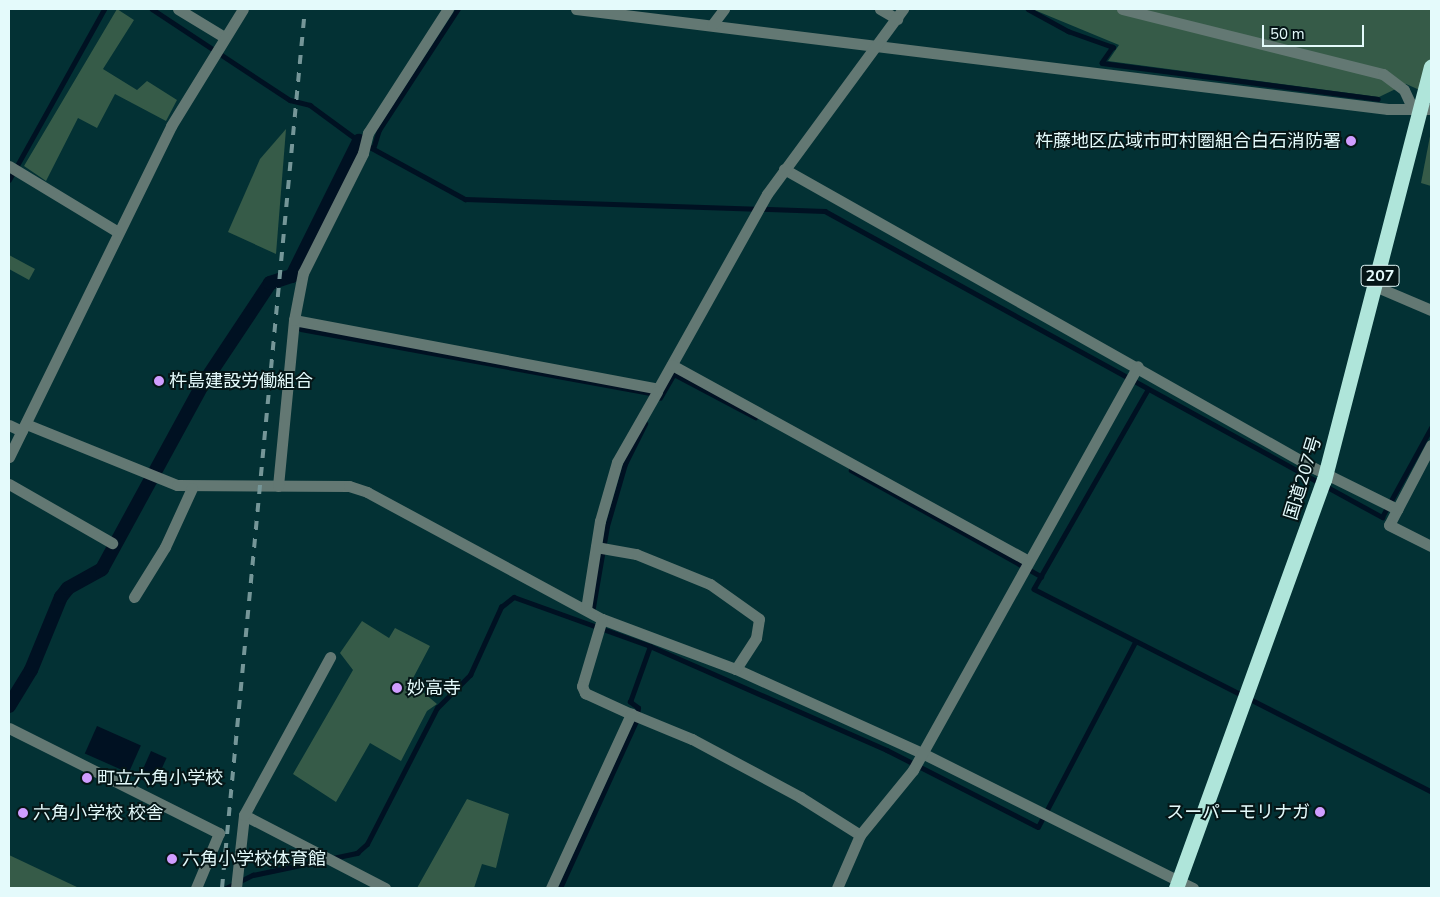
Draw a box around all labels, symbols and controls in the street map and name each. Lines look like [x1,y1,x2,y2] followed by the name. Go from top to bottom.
[1265,15,1368,47] scale bar
[1270,24,1305,44] text: 50 m
[1035,130,1341,152] place label: 杵藤地区広域市町村圏組合白石消防署
[1345,135,1357,147] marker: 杵藤地区広域市町村圏組合白石消防署
[1360,262,1400,290] road number: 207
[169,370,313,392] place label: 杵島建設労働組合
[153,375,165,387] marker: 杵島建設労働組合
[1280,434,1326,522] street label: 国道207号
[407,677,461,699] place label: 妙高寺
[391,682,403,694] marker: 妙高寺
[97,767,223,789] place label: 町立六角小学校
[81,772,93,784] marker: 町立六角小学校
[1166,801,1310,823] place label: スーパーモリナガ
[33,802,164,824] place label: 六角小学校 校舎
[1314,806,1326,818] marker: スーパーモリナガ
[17,807,29,819] marker: 六角小学校 校舎
[182,848,326,870] place label: 六角小学校体育館
[166,853,178,865] marker: 六角小学校体育館

